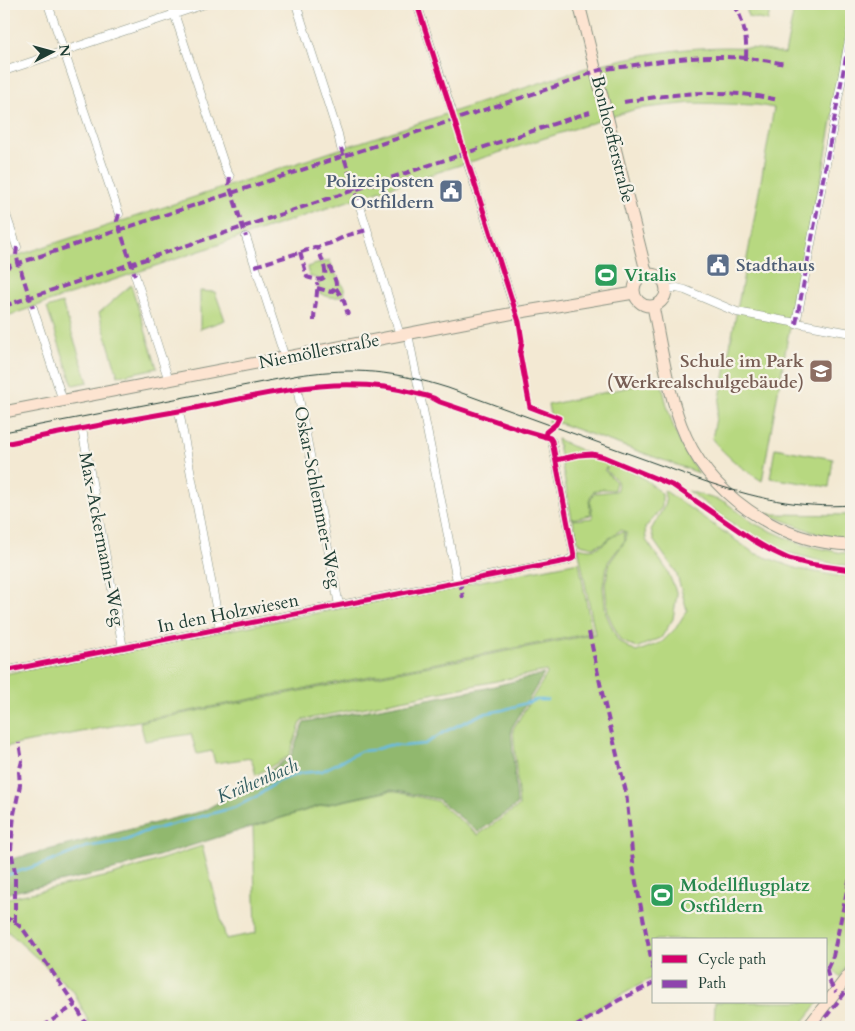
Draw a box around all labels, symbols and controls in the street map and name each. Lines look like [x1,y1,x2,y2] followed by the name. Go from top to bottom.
[28,28,78,78] north arrow
[54,44,75,58] text: N
[585,73,640,205] street label: Bonhoefferstraße
[326,169,434,215] place label: Polizeiposten Ostfildern
[438,178,464,204] public building icon: Polizeiposten Ostfildern
[705,252,731,278] public building icon: Stadthaus
[736,253,815,278] place label: Stadthaus
[593,262,619,288] sports icon: Vitalis
[624,263,676,288] place label: Vitalis
[257,328,382,375] street label: Niemöllerstraße
[607,349,805,395] place label: Schule im Park (Werkrealschulgebäude)
[808,358,834,384] school or university icon: Schule im Park (Werkrealschulgebäude)
[288,404,348,591] street label: Oskar-Schlemmer-Weg
[72,450,131,629] street label: Max-Ackermann-Weg
[155,587,302,639] street label: In den Holzwiesen
[213,752,302,810] water label: Krähenbach
[680,873,810,919] place label: Modellflugplatz Ostfildern
[649,882,675,908] sports icon: Modellflugplatz Ostfildern
[652,938,828,1004] legend
[698,949,767,969] text: Cycle path
[698,973,727,993] text: Path

